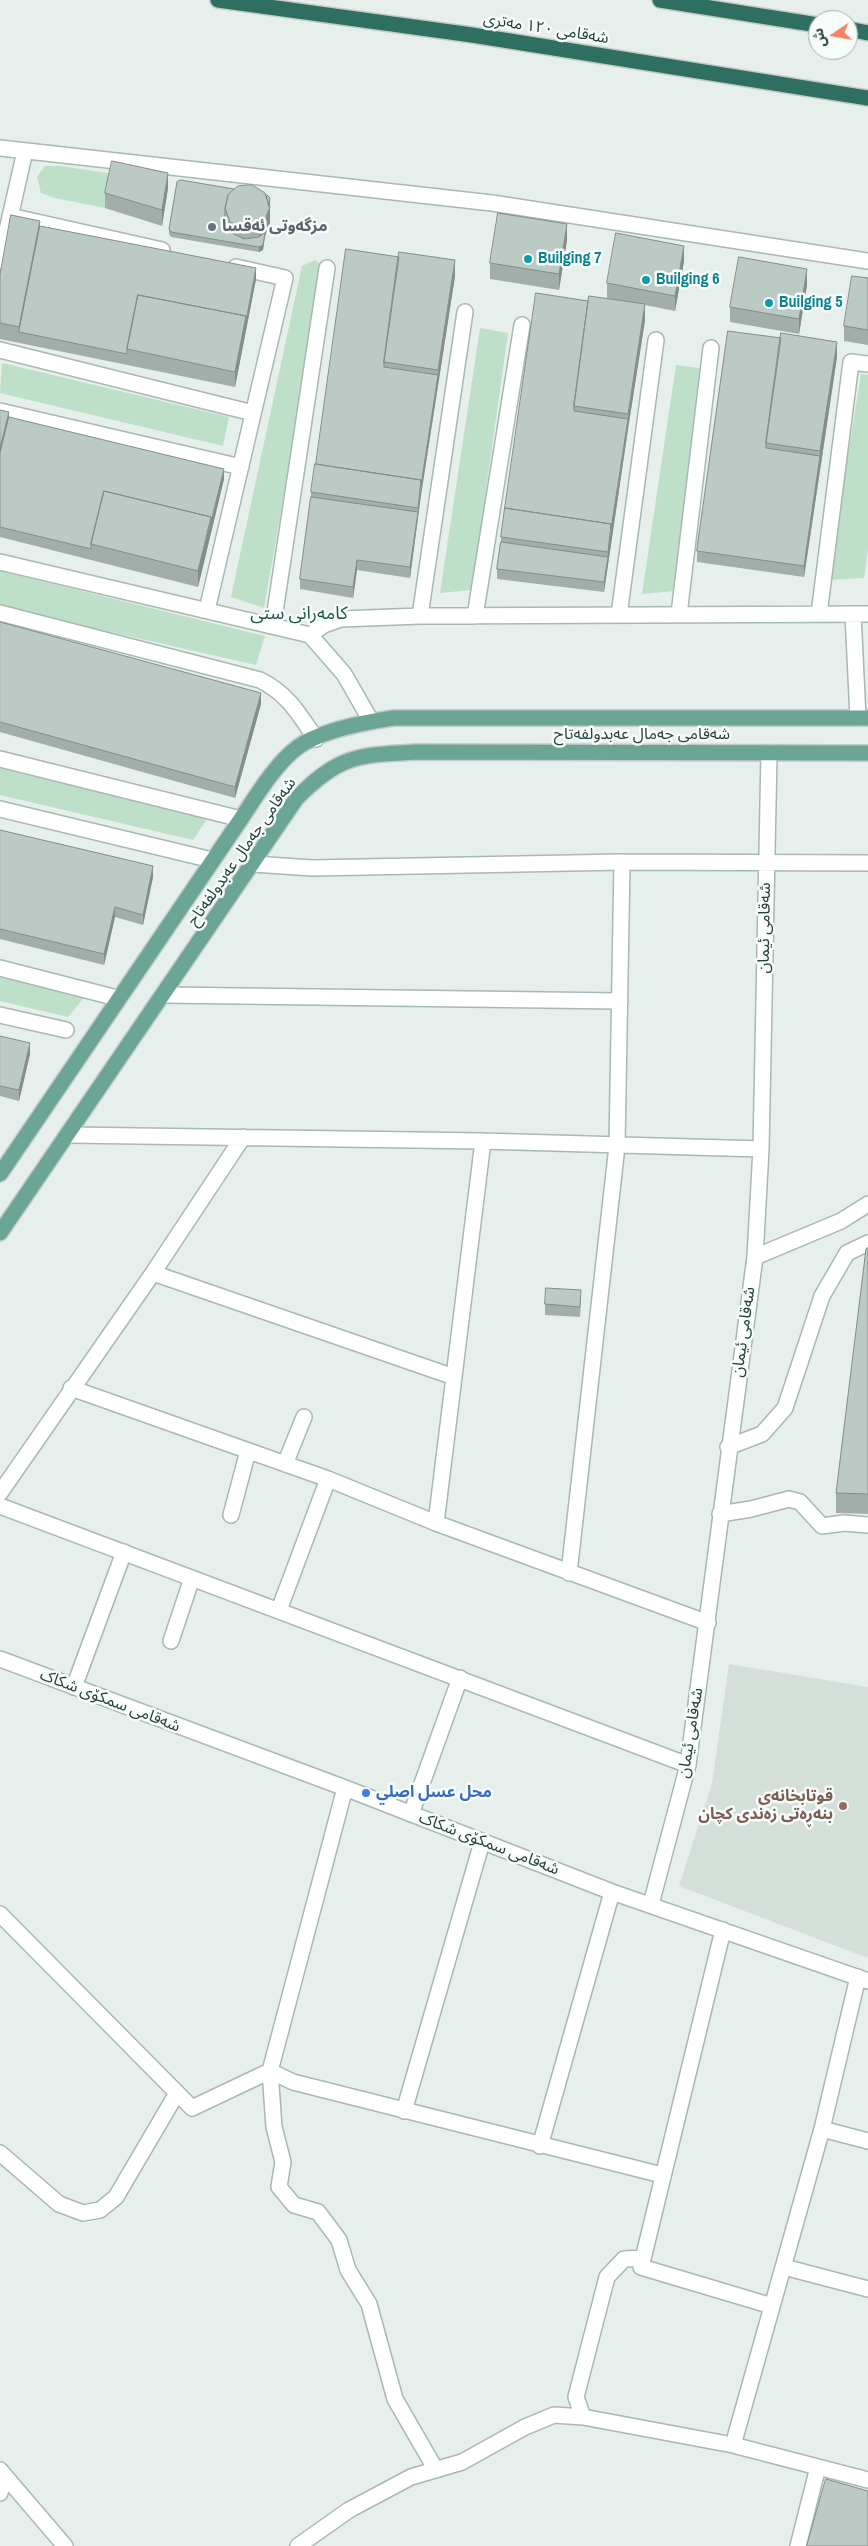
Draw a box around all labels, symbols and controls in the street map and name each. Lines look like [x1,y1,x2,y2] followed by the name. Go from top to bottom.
[482,10,610,48] street label: شەقامی ١٢٠ مەتری
[808,10,858,60] north arrow
[809,27,830,49] text: ش
[222,217,328,237] place label: مزگەوتی ئەقسا
[206,221,218,233] marker: مزگەوتی ئەقسا
[538,249,601,269] place label: Builging 7
[522,253,534,265] marker: Builging 7
[656,270,719,290] place label: Builging 6
[640,274,652,286] marker: Builging 6
[779,293,842,313] place label: Builging 5
[763,297,775,309] marker: Builging 5
[250,603,348,625] district label: كامه‌رانی ستی
[554,725,730,745] street label: شەقامی جەمال عەبدولفەتاح
[184,774,300,930] street label: شەقامی جەمال عەبدولفەتاح
[755,882,775,974] street label: شەقامی ئیمان
[728,1286,760,1378] street label: شەقامی ئیمان
[37,1665,183,1737] street label: شەقامی سمکۆی شکاک
[674,1687,708,1779] street label: شەقامی ئیمان
[376,1783,492,1803] place label: محل عسل اصلي
[360,1787,372,1799] marker: محل عسل اصلي
[698,1787,833,1825] place label: قوتابخانەی بنەڕەتی زەندی کچان
[837,1800,849,1812] marker: قوتابخانەی بنەڕەتی زەندی کچان
[416,1808,562,1880] street label: شەقامی سمکۆی شکاک

